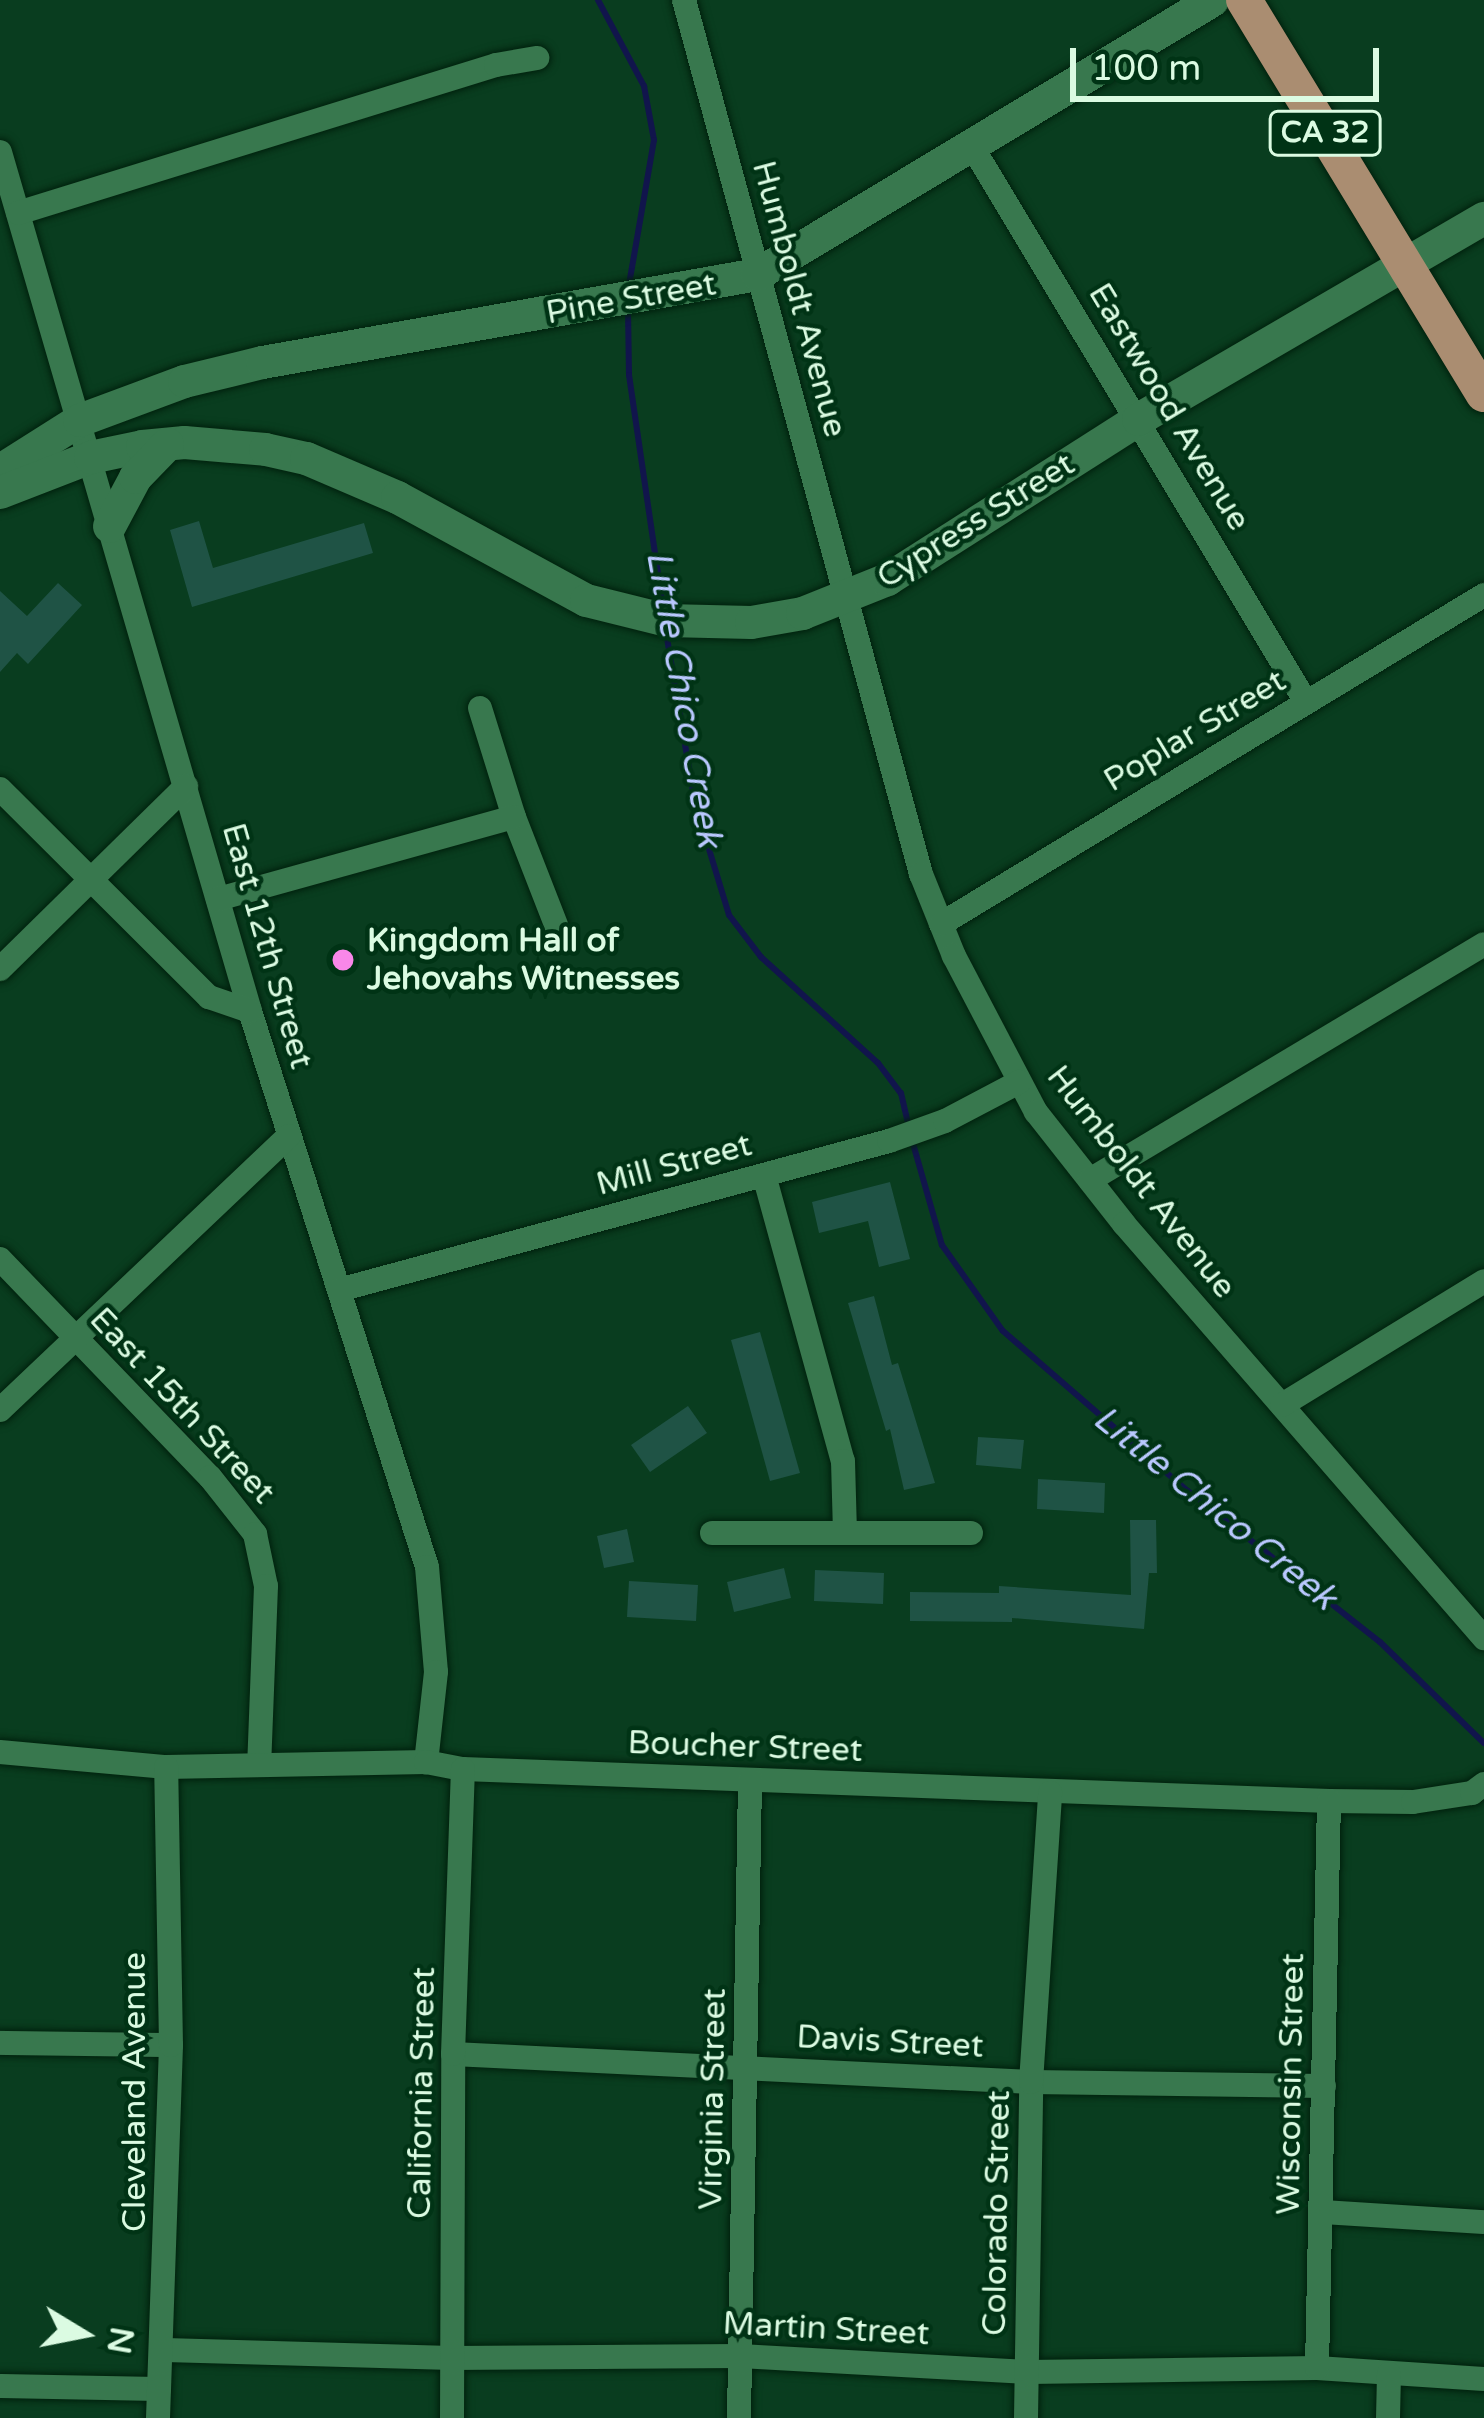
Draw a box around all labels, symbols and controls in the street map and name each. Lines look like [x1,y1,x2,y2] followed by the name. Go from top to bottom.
[1076,24,1385,98] scale bar
[1091,47,1201,90] text: 100 m
[1268,109,1382,157] road number: CA 32
[743,157,855,441] street label: Humboldt Avenue
[543,265,719,333] street label: Pine Street
[1080,276,1258,538] street label: Eastwood Avenue
[870,445,1082,597] street label: Cypress Street
[637,547,731,851] water label: Little Chico Creek
[1097,661,1293,801] street label: Poplar Street
[213,819,321,1073] street label: East 12th Street
[367,921,680,999] place label: Kingdom Hall of Jehovahs Witnesses
[330,947,356,973] marker: Kingdom Hall of Jehovahs Witnesses
[1038,1058,1244,1306] street label: Humboldt Avenue
[592,1125,756,1205] street label: Mill Street
[81,1300,283,1512] street label: East 15th Street
[1085,1397,1345,1619] water label: Little Chico Creek
[627,1723,863,1771] street label: Boucher Street
[115,1952,155,2232] street label: Cleveland Avenue
[1269,1953,1313,2215] street label: Wisconsin Street
[400,1967,444,2219] street label: California Street
[691,1988,735,2210] street label: Virginia Street
[796,2017,984,2067] street label: Davis Street
[975,2090,1019,2336] street label: Colorado Street
[24,2274,144,2394] north arrow
[722,2304,930,2354] street label: Martin Street
[98,2324,141,2357] text: N

